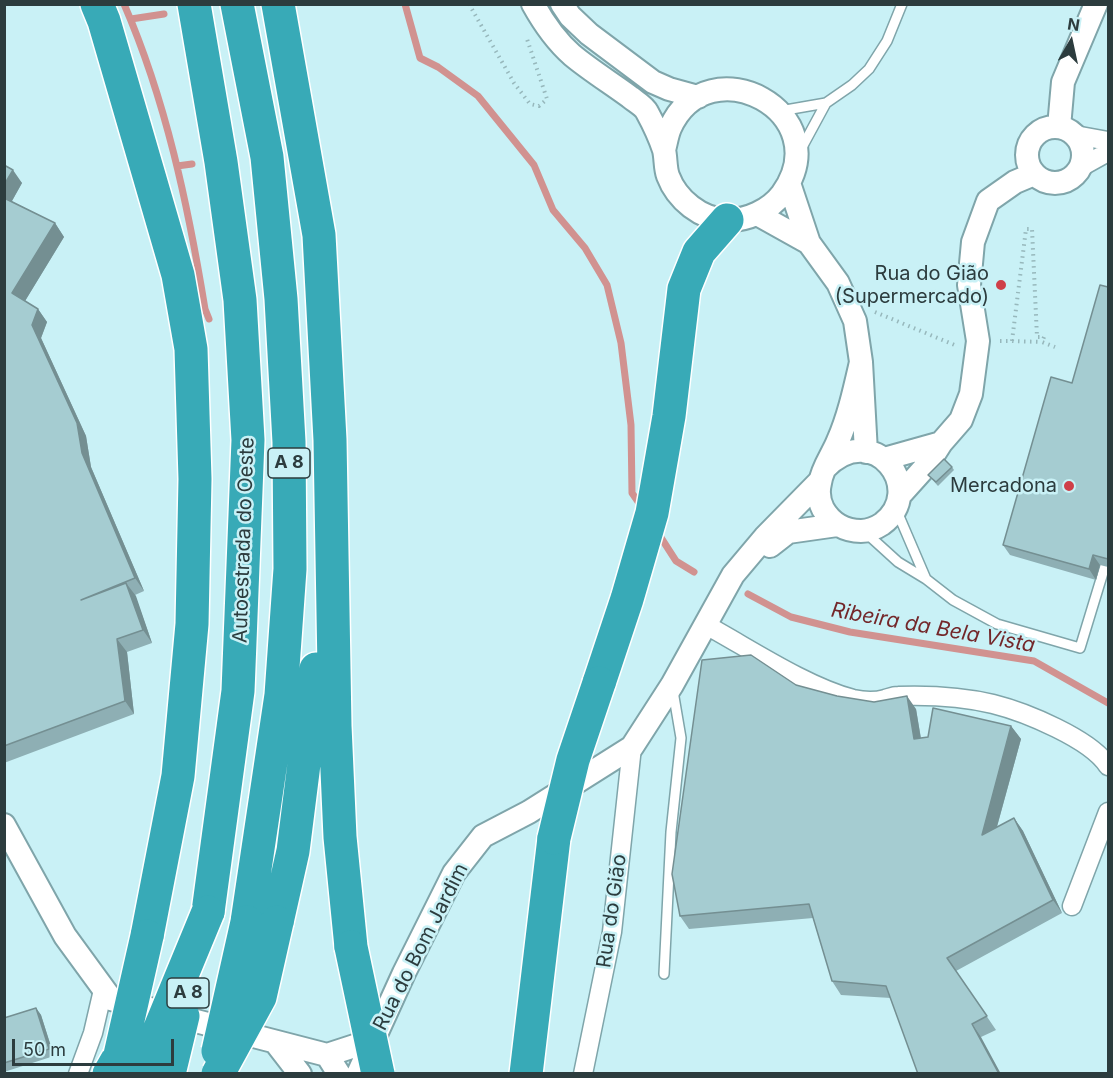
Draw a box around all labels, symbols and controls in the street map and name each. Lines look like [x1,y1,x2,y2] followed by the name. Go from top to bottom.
[1041,12,1101,72] north arrow
[1066,13,1081,35] text: N
[835,262,989,309] place label: Rua do Gião (Supermercado)
[994,278,1008,292] marker: Rua do Gião (Supermercado)
[228,437,260,643] street label: Autoestrada do Oeste
[268,448,310,478] road number: A 8
[950,474,1057,498] place label: Mercadona
[1062,479,1076,493] marker: Mercadona
[829,598,1037,658] water label: Ribeira da Bela Vista
[592,853,632,969] street label: Rua do Gião
[369,860,473,1034] street label: Rua do Bom Jardim
[167,978,209,1008] road number: A 8
[15,1027,177,1065] scale bar
[23,1039,66,1060] text: 50 m

